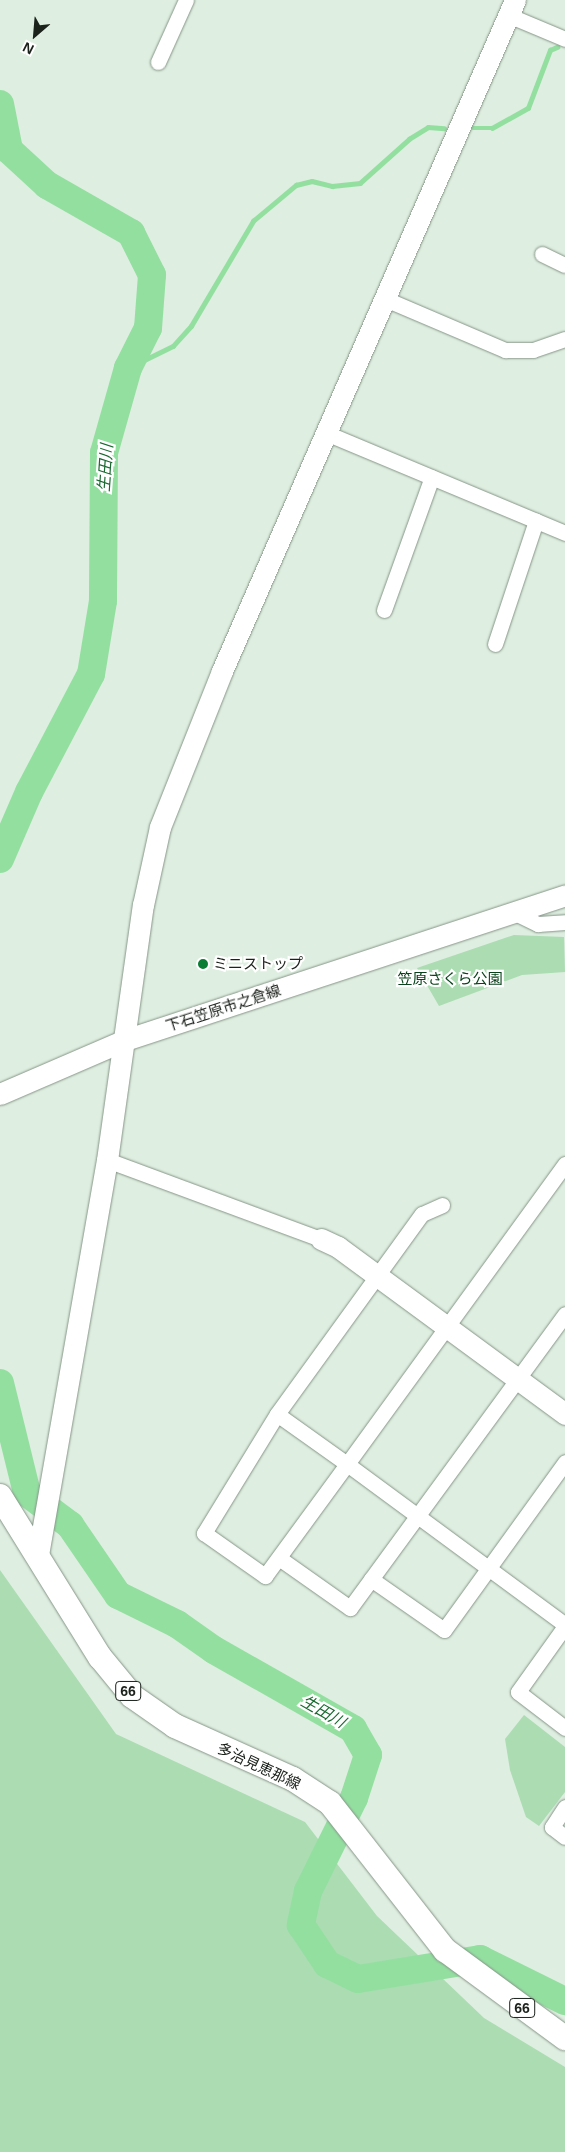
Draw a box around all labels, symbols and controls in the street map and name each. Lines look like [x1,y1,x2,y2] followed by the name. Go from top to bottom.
[10,10,60,60] north arrow
[20,39,36,58] text: N
[95,443,117,493] water label: 生田川
[213,955,303,973] place label: ミニストップ
[197,958,209,970] marker: ミニストップ
[398,970,502,988] park label: 笠原さくら公園
[163,981,283,1035] street label: 下石笠原市之倉線
[114,1680,142,1702] road number: 66
[297,1692,349,1732] water label: 生田川
[214,1739,304,1793] street label: 多治見恵那線
[508,1996,536,2020] road number: 66

